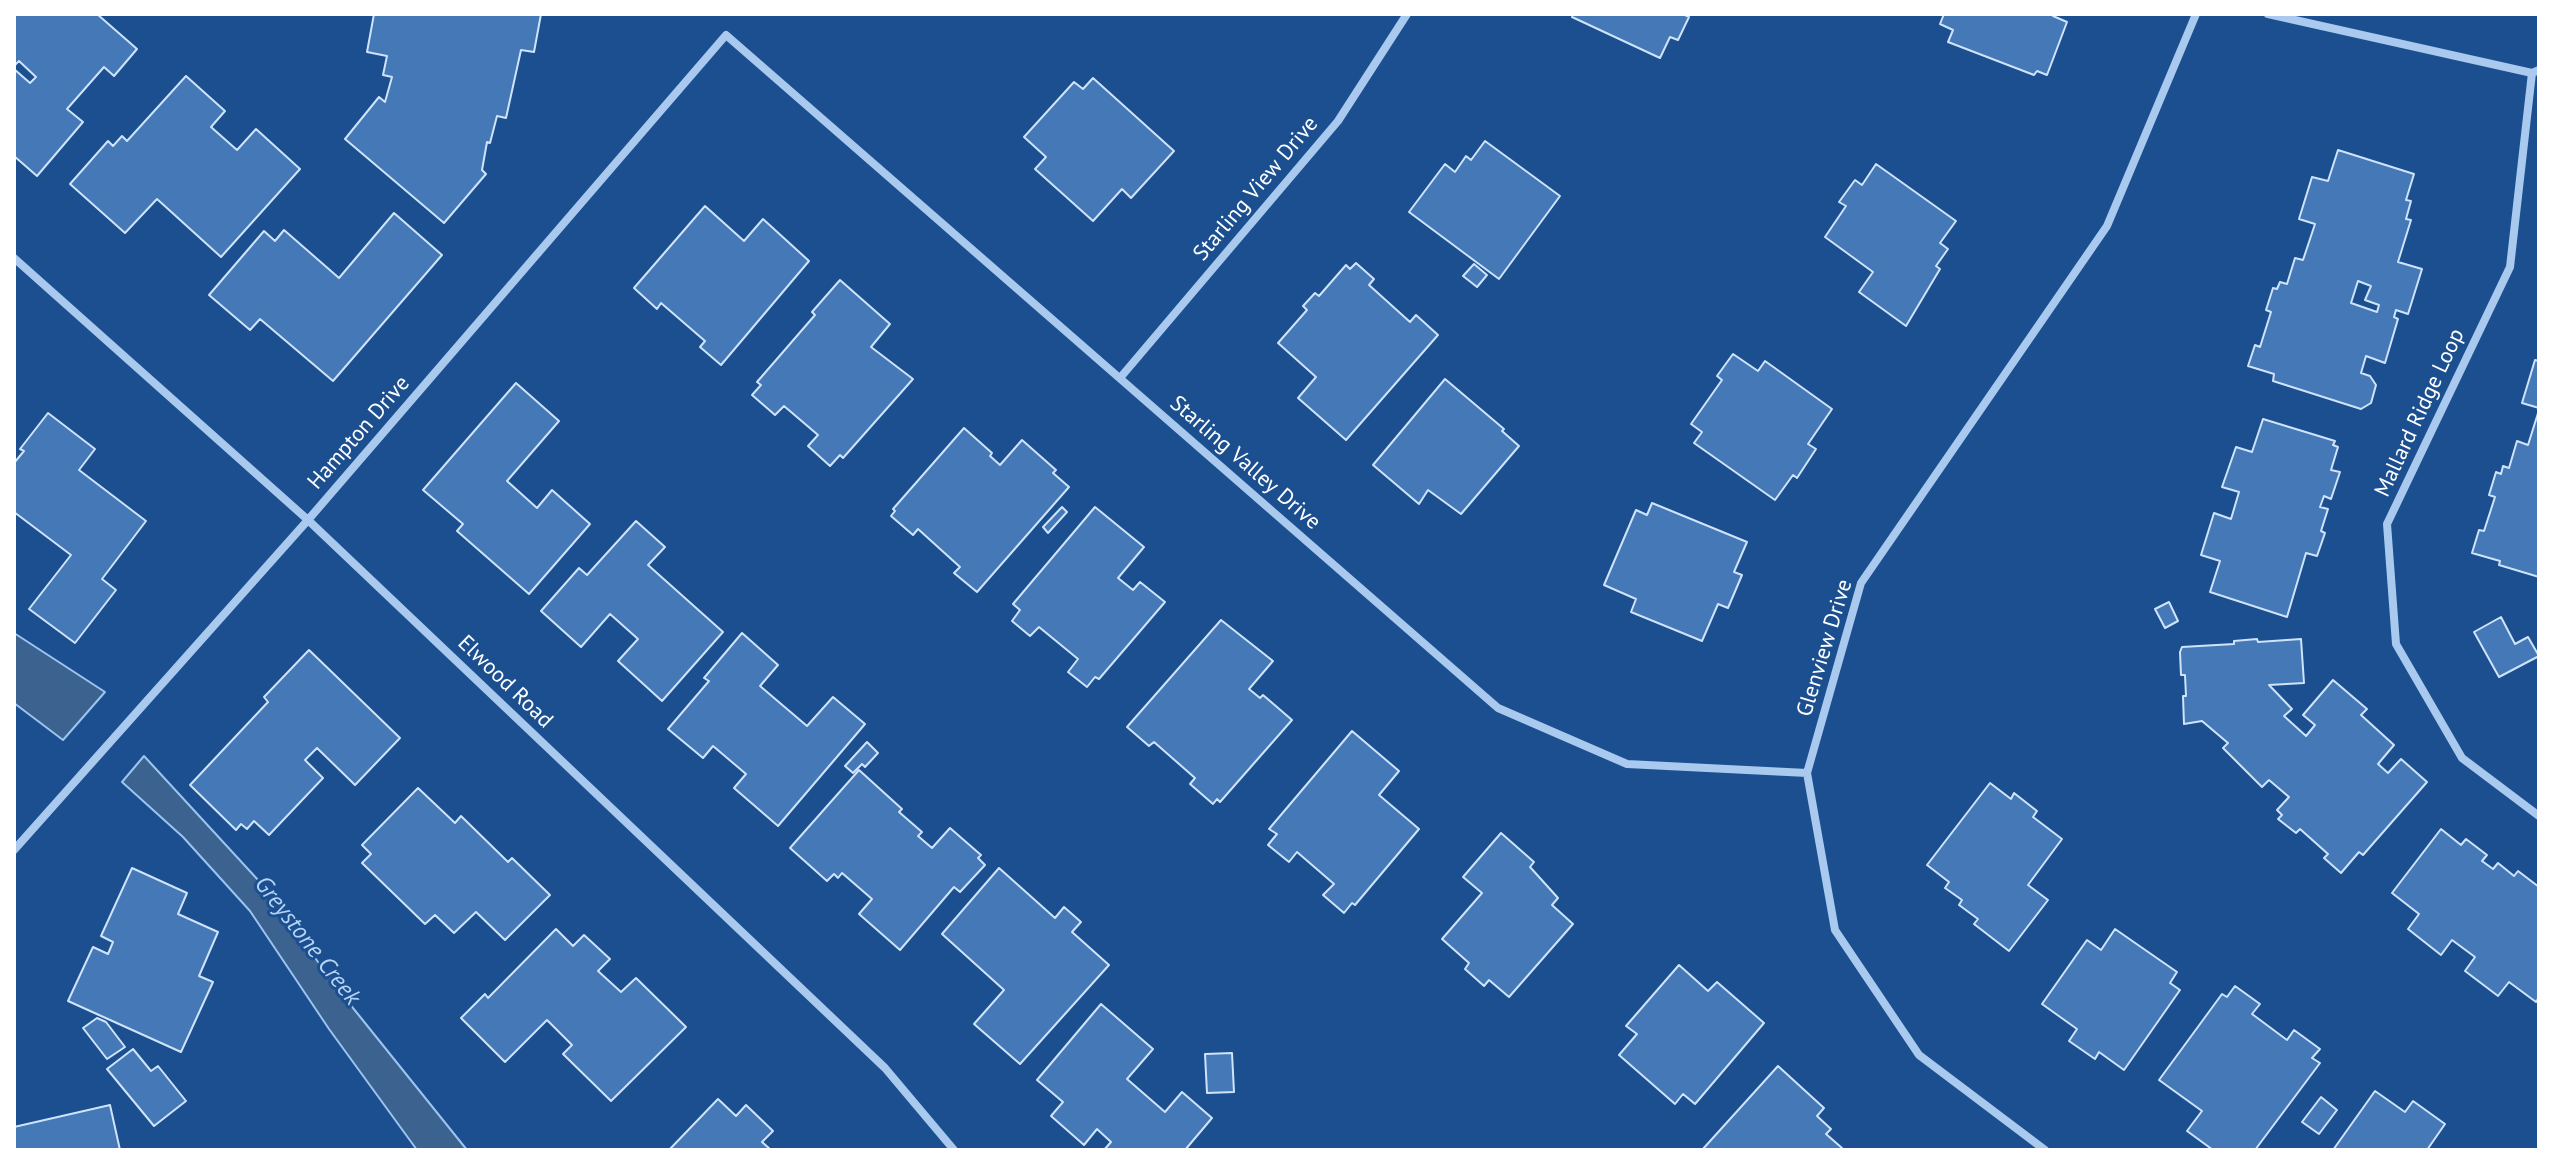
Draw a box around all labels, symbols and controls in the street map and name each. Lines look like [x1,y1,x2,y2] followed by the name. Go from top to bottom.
[1188,111,1324,267] street label: Starling View Drive
[2369,325,2471,501] street label: Mallard Ridge Loop
[303,371,415,495] street label: Hampton Drive
[1164,390,1326,536] street label: Starling Valley Drive
[1792,576,1858,720] street label: Glenview Drive
[452,630,558,734] street label: Elwood Road
[248,871,366,1011] water label: Greystone Creek

